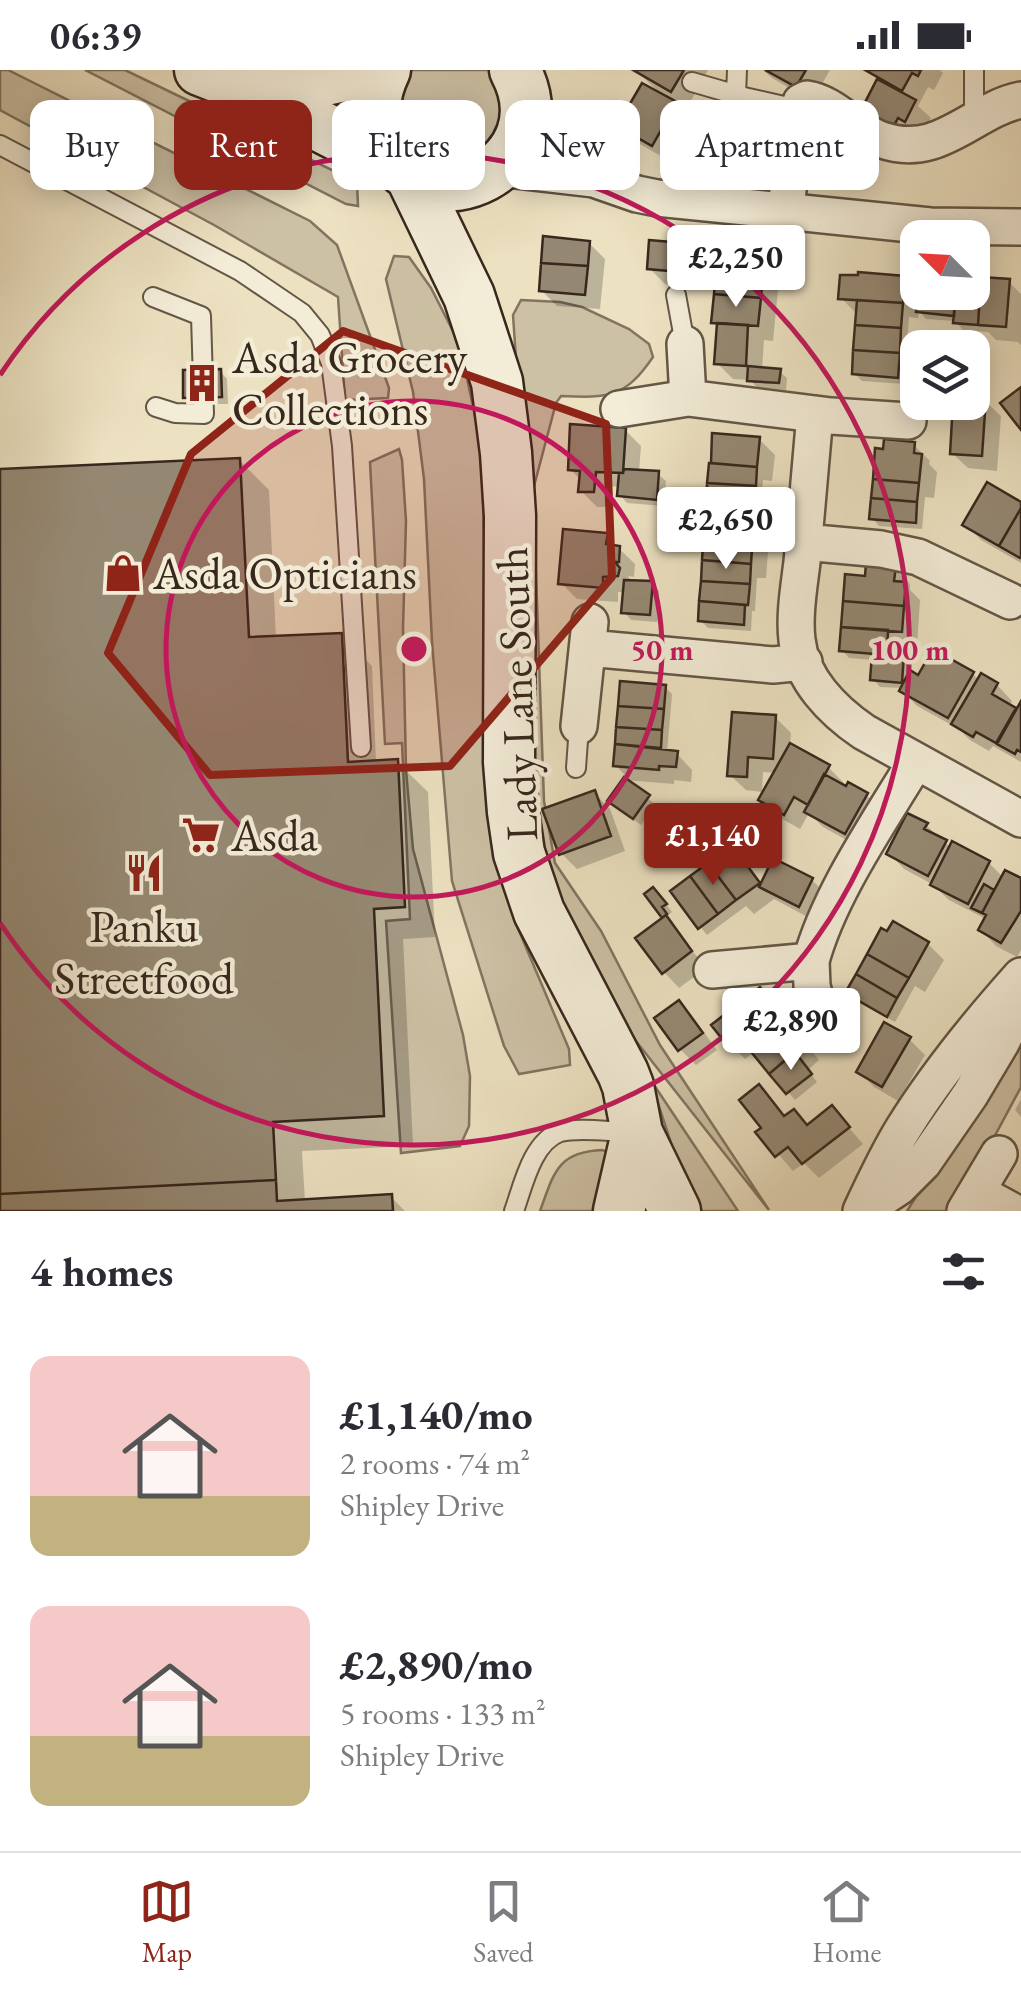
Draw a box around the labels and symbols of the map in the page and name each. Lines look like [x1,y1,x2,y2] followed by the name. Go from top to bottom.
[900,220,990,310] north arrow
[655,225,817,310] pin: £2,250
[231,328,468,438] place label: Asda Grocery Collections
[181,362,223,404] building icon: Asda Grocery Collections
[645,487,807,572] pin: £2,650
[152,544,417,602] place label: Asda Opticians
[482,546,550,842] street label: Lady Lane South
[102,552,144,594] shop icon: Asda Opticians
[630,630,694,669] text: 50 m
[871,630,949,669] text: 100 m
[396,631,432,667] centre of rings
[632,803,794,888] pin: £1,140
[230,806,317,864] place label: Asda
[180,814,222,856] supermarket icon: Asda
[123,852,165,894] restaurant icon: Panku Streetfood
[54,897,234,1007] place label: Panku Streetfood
[710,988,872,1073] pin: £2,890

